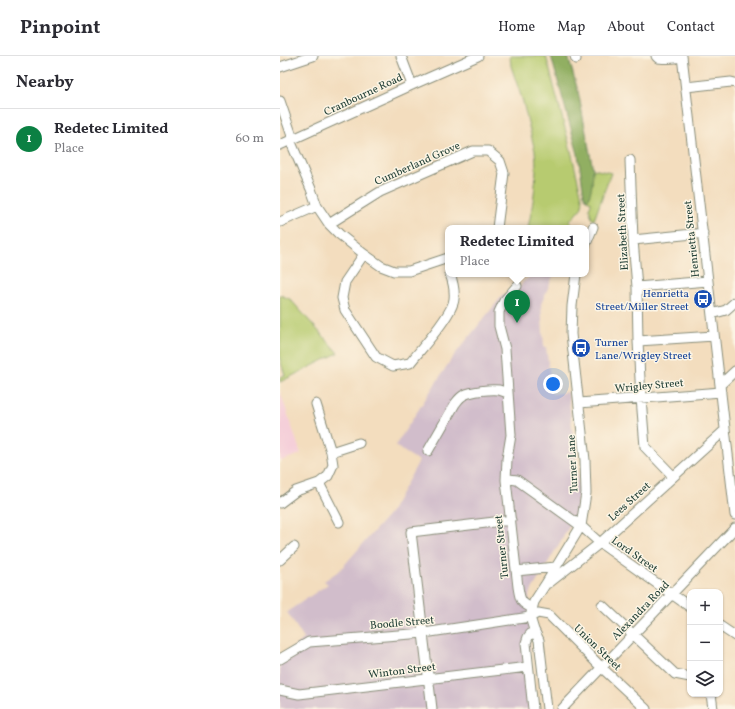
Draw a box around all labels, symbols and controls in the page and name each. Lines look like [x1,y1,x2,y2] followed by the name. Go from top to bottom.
[20,15,100,41] text: Pinpoint
[498,18,535,37] text: Home
[557,18,585,37] text: Map
[607,18,645,37] text: About
[667,18,715,37] text: Contact
[16,71,74,94] text: Nearby
[322,71,405,120] street label: Cranbourne Road
[54,119,168,140] text: Redetec Limited
[26,130,32,148] text: 1
[236,130,264,148] text: 60 m
[373,139,463,190] street label: Cumberland Grove
[54,140,84,158] text: Place
[614,193,633,271] street label: Elizabeth Street
[681,199,704,278] street label: Henrietta Street
[445,225,589,277] popup
[460,232,574,253] text: Redetec Limited
[460,253,490,271] text: Place
[595,287,690,315] place label: Henrietta Street/Miller Street
[692,288,714,310] bus stop icon: Henrietta Street/Miller Street
[504,290,530,323] pin: 1
[595,336,692,364] place label: Turner Lane/Wrigley Street
[570,337,592,359] bus stop icon: Turner Lane/Wrigley Street
[543,374,563,394] your location
[614,376,684,397] street label: Wrigley Street
[564,434,583,494] street label: Turner Lane
[606,479,655,525] street label: Lees Street
[492,514,513,580] street label: Turner Street
[608,534,661,577] street label: Lord Street
[609,578,673,644] street label: Alexandra Road
[687,589,723,697] map controls
[687,589,723,625] button: +
[369,613,435,634] street label: Boodle Street
[570,622,624,675] street label: Union Street
[687,625,723,661] button: −
[368,660,437,683] street label: Winton Street
[687,661,723,697] button: layers

